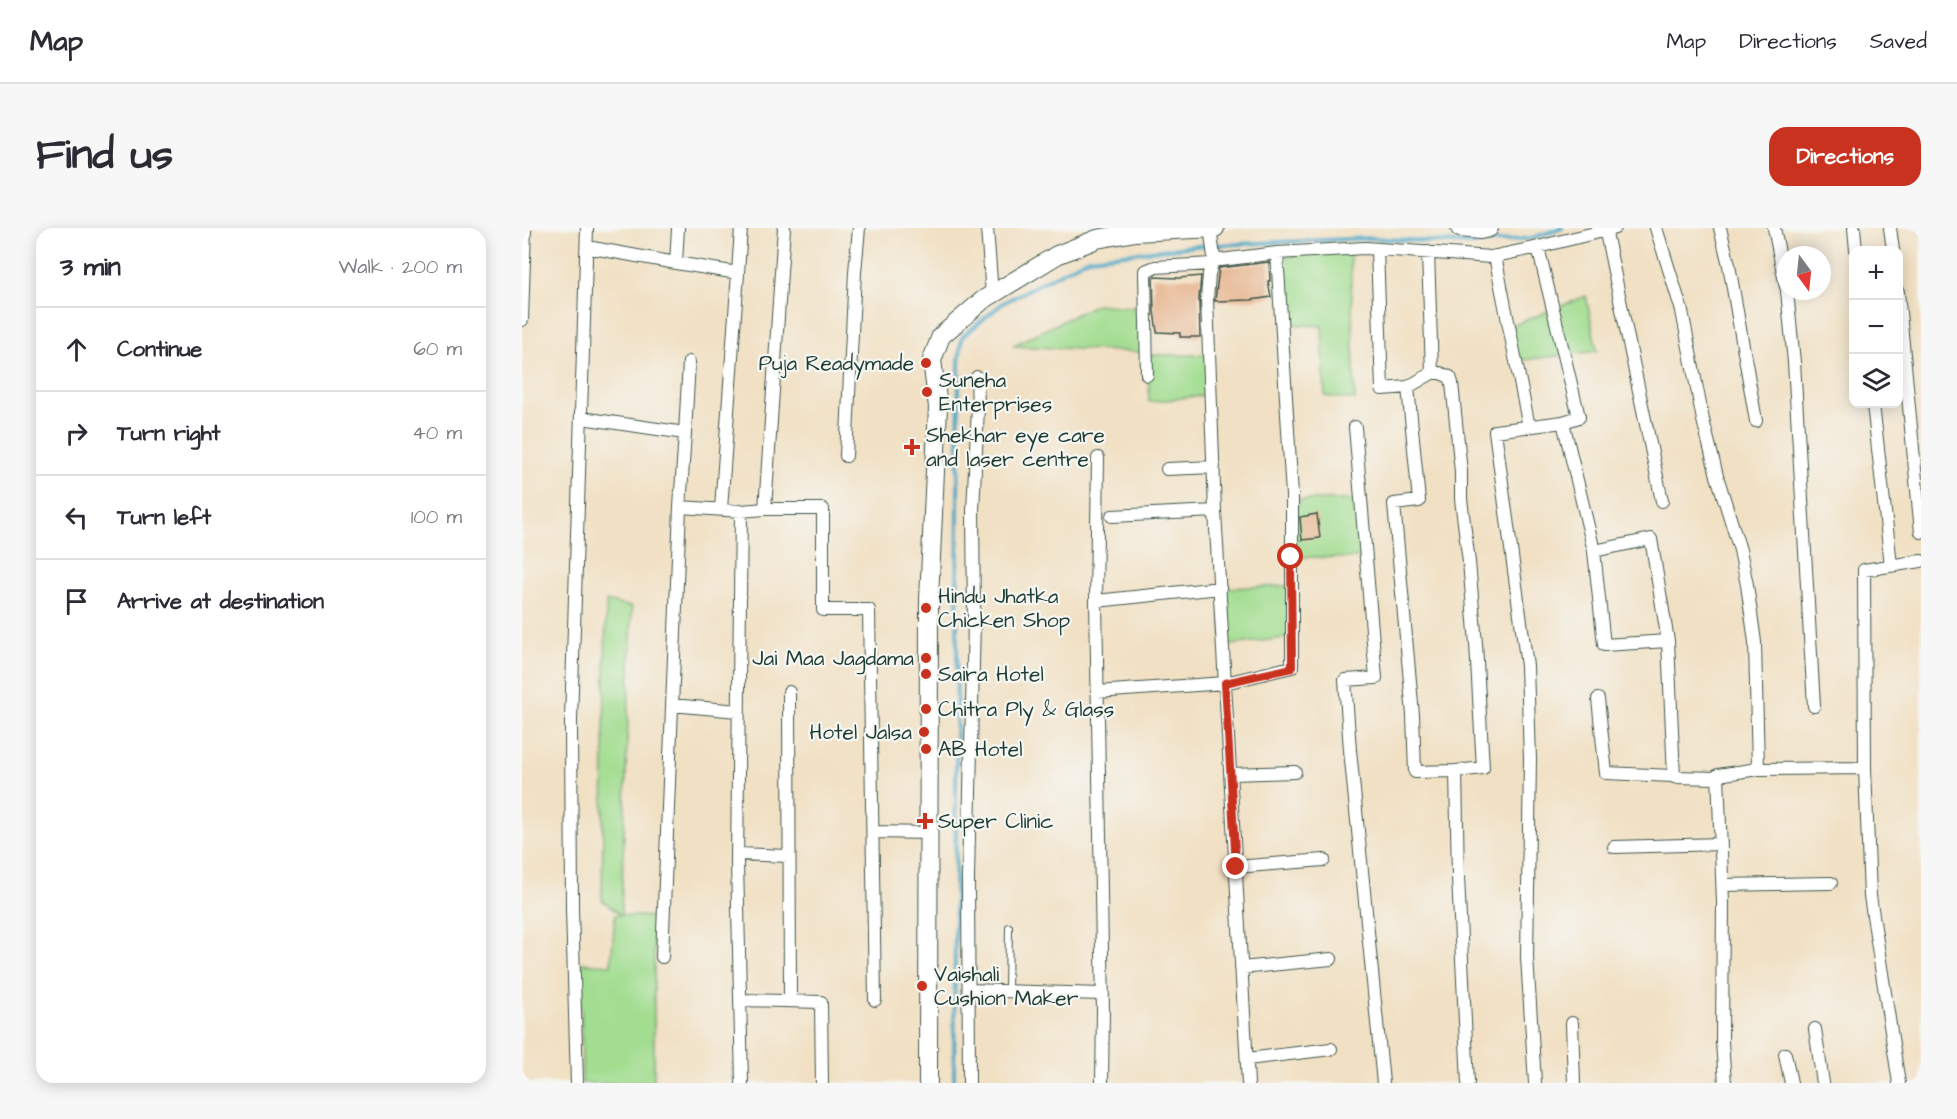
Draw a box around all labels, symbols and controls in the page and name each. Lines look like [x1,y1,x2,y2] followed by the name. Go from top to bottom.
[30,22,83,61] text: Map
[1666,27,1706,56] text: Map
[1739,27,1837,56] text: Directions
[1870,27,1927,56] text: Saved
[36,127,173,185] text: Find us
[1769,127,1921,186] button: Directions
[1777,246,1831,300] north arrow
[1849,246,1903,408] map controls
[1849,246,1903,300] button: +
[60,249,121,285] text: 3 min
[339,253,462,281] text: Walk · 200 m
[1849,300,1903,354] button: −
[60,333,93,366] icon: ahead
[117,334,202,365] text: Continue
[413,335,462,363] text: 60 m
[759,349,914,380] place label: Puja Readymade
[1849,354,1903,408] button: layers
[919,356,933,370] marker: Puja Readymade
[939,366,1052,420] place label: Suneha Enterprises
[920,385,934,399] marker: Suneha Enterprises
[60,417,93,450] icon: right
[117,418,220,449] text: Turn right
[412,419,462,447] text: 40 m
[926,421,1105,474] place label: Shekhar eye care and laser centre
[903,438,921,456] marker: Shekhar eye care and laser centre
[60,501,93,534] icon: left
[117,502,211,533] text: Turn left
[411,503,462,531] text: 100 m
[1277,543,1303,569] route start
[938,582,1071,636] place label: Hindu Jhatka Chicken Shop
[60,585,93,618] icon: arrive
[117,586,324,617] text: Arrive at destination
[919,601,933,615] marker: Hindu Jhatka Chicken Shop
[752,644,914,675] place label: Jai Maa Jagdama
[919,651,933,665] marker: Jai Maa Jagdama
[938,660,1044,689] place label: Saira Hotel
[919,667,933,681] marker: Saira Hotel
[938,695,1114,726] place label: Chitra Ply & Glass
[919,702,933,716] marker: Chitra Ply & Glass
[810,718,912,747] place label: Hotel Jalsa
[917,725,931,739] marker: Hotel Jalsa
[938,735,1022,764] place label: AB Hotel
[919,742,933,756] marker: AB Hotel
[938,807,1054,837] place label: Super Clinic
[916,812,934,830] marker: Super Clinic
[1222,853,1248,879] route end
[934,960,1079,1013] place label: Vaishali Cushion Maker
[915,979,929,993] marker: Vaishali Cushion Maker

